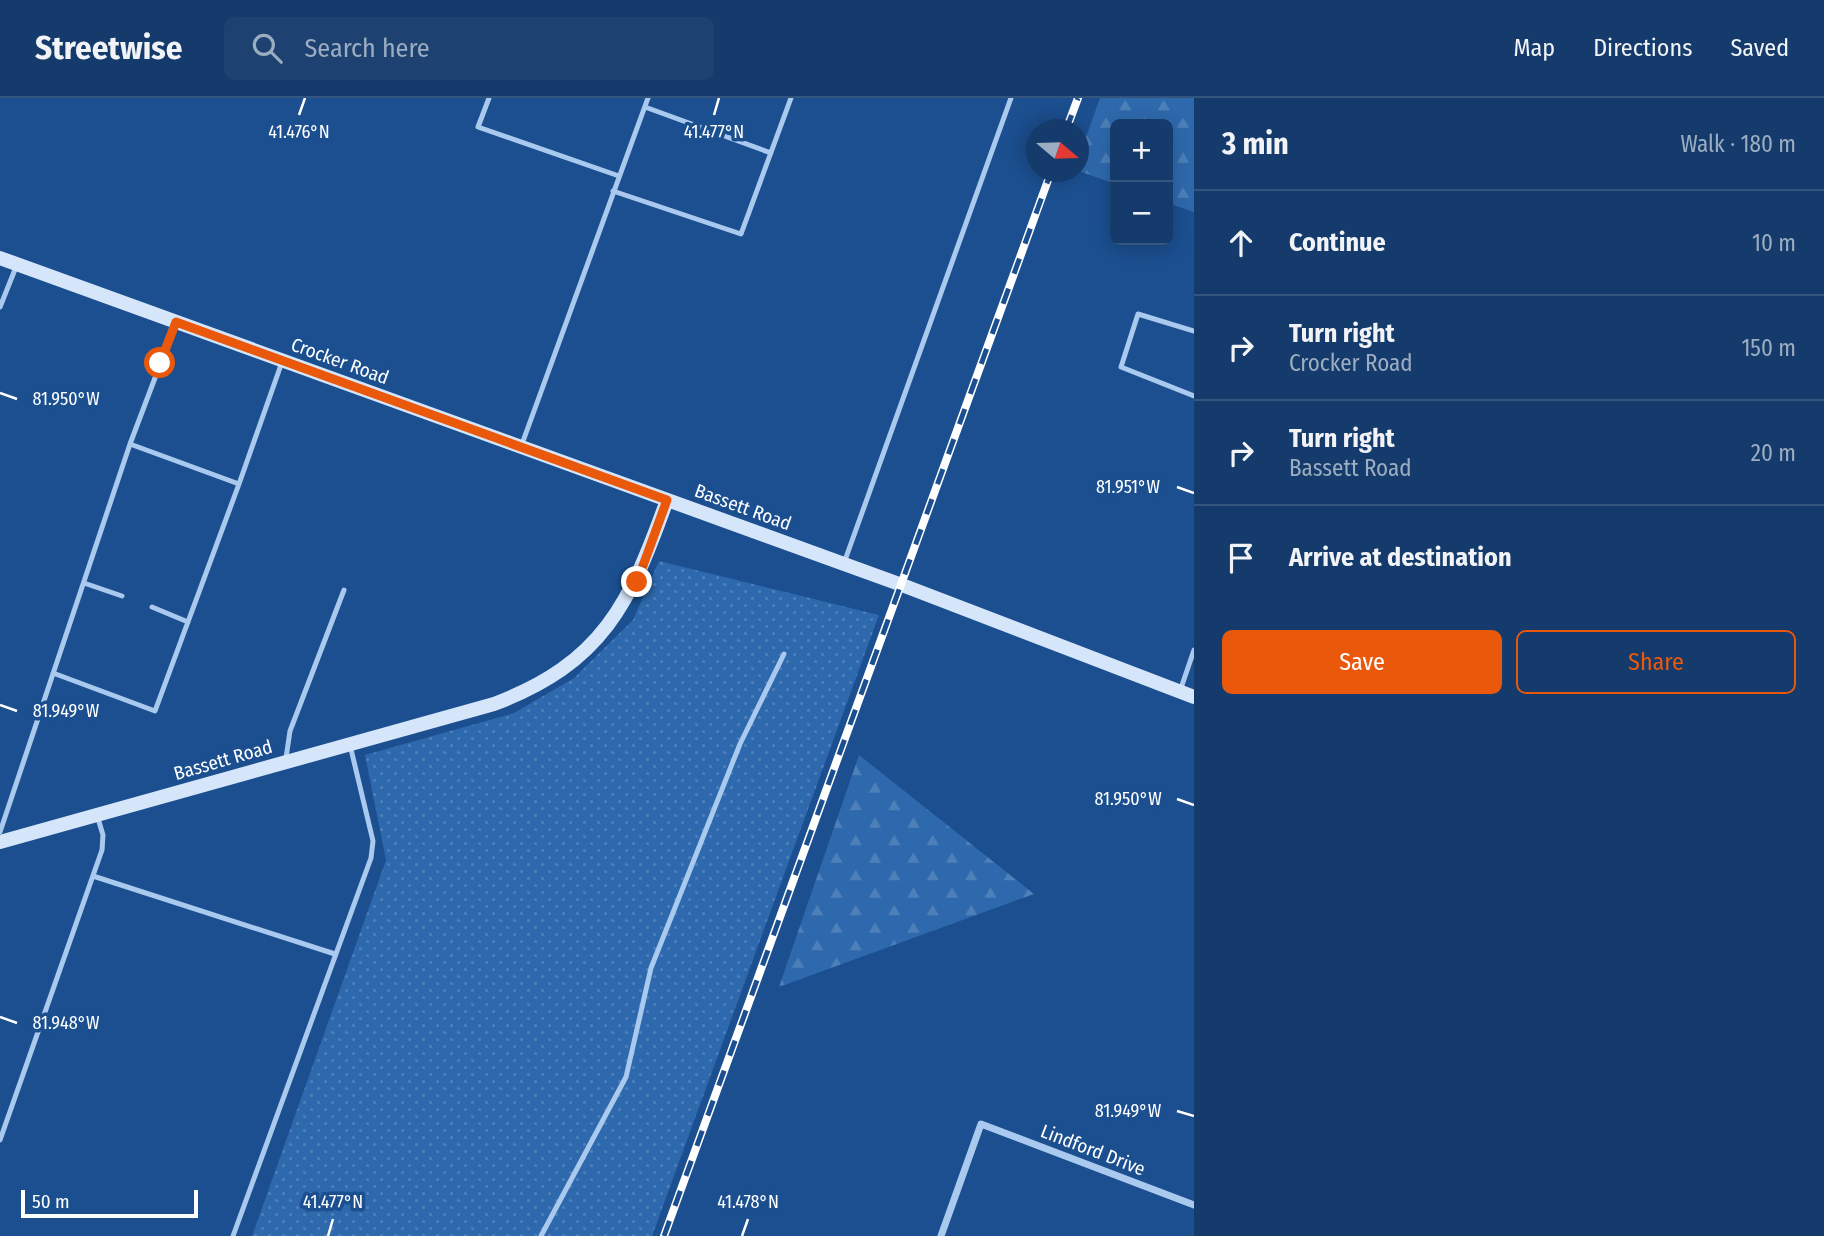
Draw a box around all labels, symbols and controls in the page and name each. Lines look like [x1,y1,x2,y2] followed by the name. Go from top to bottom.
[224,17,714,80] search box
[35,28,182,68] text: Streetwise
[248,29,286,67] icon: search
[304,33,430,64] text: Search here
[1514,34,1555,62] text: Map
[1593,34,1692,62] text: Directions
[1730,34,1789,62] text: Saved
[1026,119,1089,182] north arrow
[1110,119,1173,245] map controls
[1110,119,1173,182] button: +
[268,121,330,143] text: 41.476°N
[684,121,744,143] text: 41.477°N
[1222,126,1289,162] text: 3 min
[1680,130,1796,158] text: Walk · 180 m
[1110,182,1173,245] button: −
[1222,224,1260,262] icon: ahead
[1289,227,1386,258] text: Continue
[1752,229,1796,257] text: 10 m
[1289,318,1395,349] text: Turn right
[1222,329,1260,367] icon: right
[288,333,392,389] street label: Crocker Road
[1741,334,1796,362] text: 150 m
[144,347,175,378] route start
[1289,349,1413,377] text: Crocker Road
[32,388,100,410] text: 81.950°W
[1289,423,1395,454] text: Turn right
[1222,434,1260,472] icon: right
[1751,439,1796,467] text: 20 m
[1289,454,1412,482] text: Bassett Road
[1096,476,1161,498] text: 81.951°W
[691,479,795,535] street label: Bassett Road
[1222,539,1260,577] icon: arrive
[1289,542,1512,573] text: Arrive at destination
[621,566,652,597] route end
[1222,630,1502,694] button: Save
[1516,630,1796,694] button: Share
[33,700,100,722] text: 81.949°W
[171,735,275,785] street label: Bassett Road
[1094,788,1162,810] text: 81.950°W
[32,1012,100,1034] text: 81.948°W
[1095,1100,1162,1122] text: 81.949°W
[1038,1120,1148,1180] street label: Lindford Drive
[21,1187,198,1219] scale bar
[32,1190,70,1213] text: 50 m
[303,1191,363,1213] text: 41.477°N
[717,1191,779,1213] text: 41.478°N

